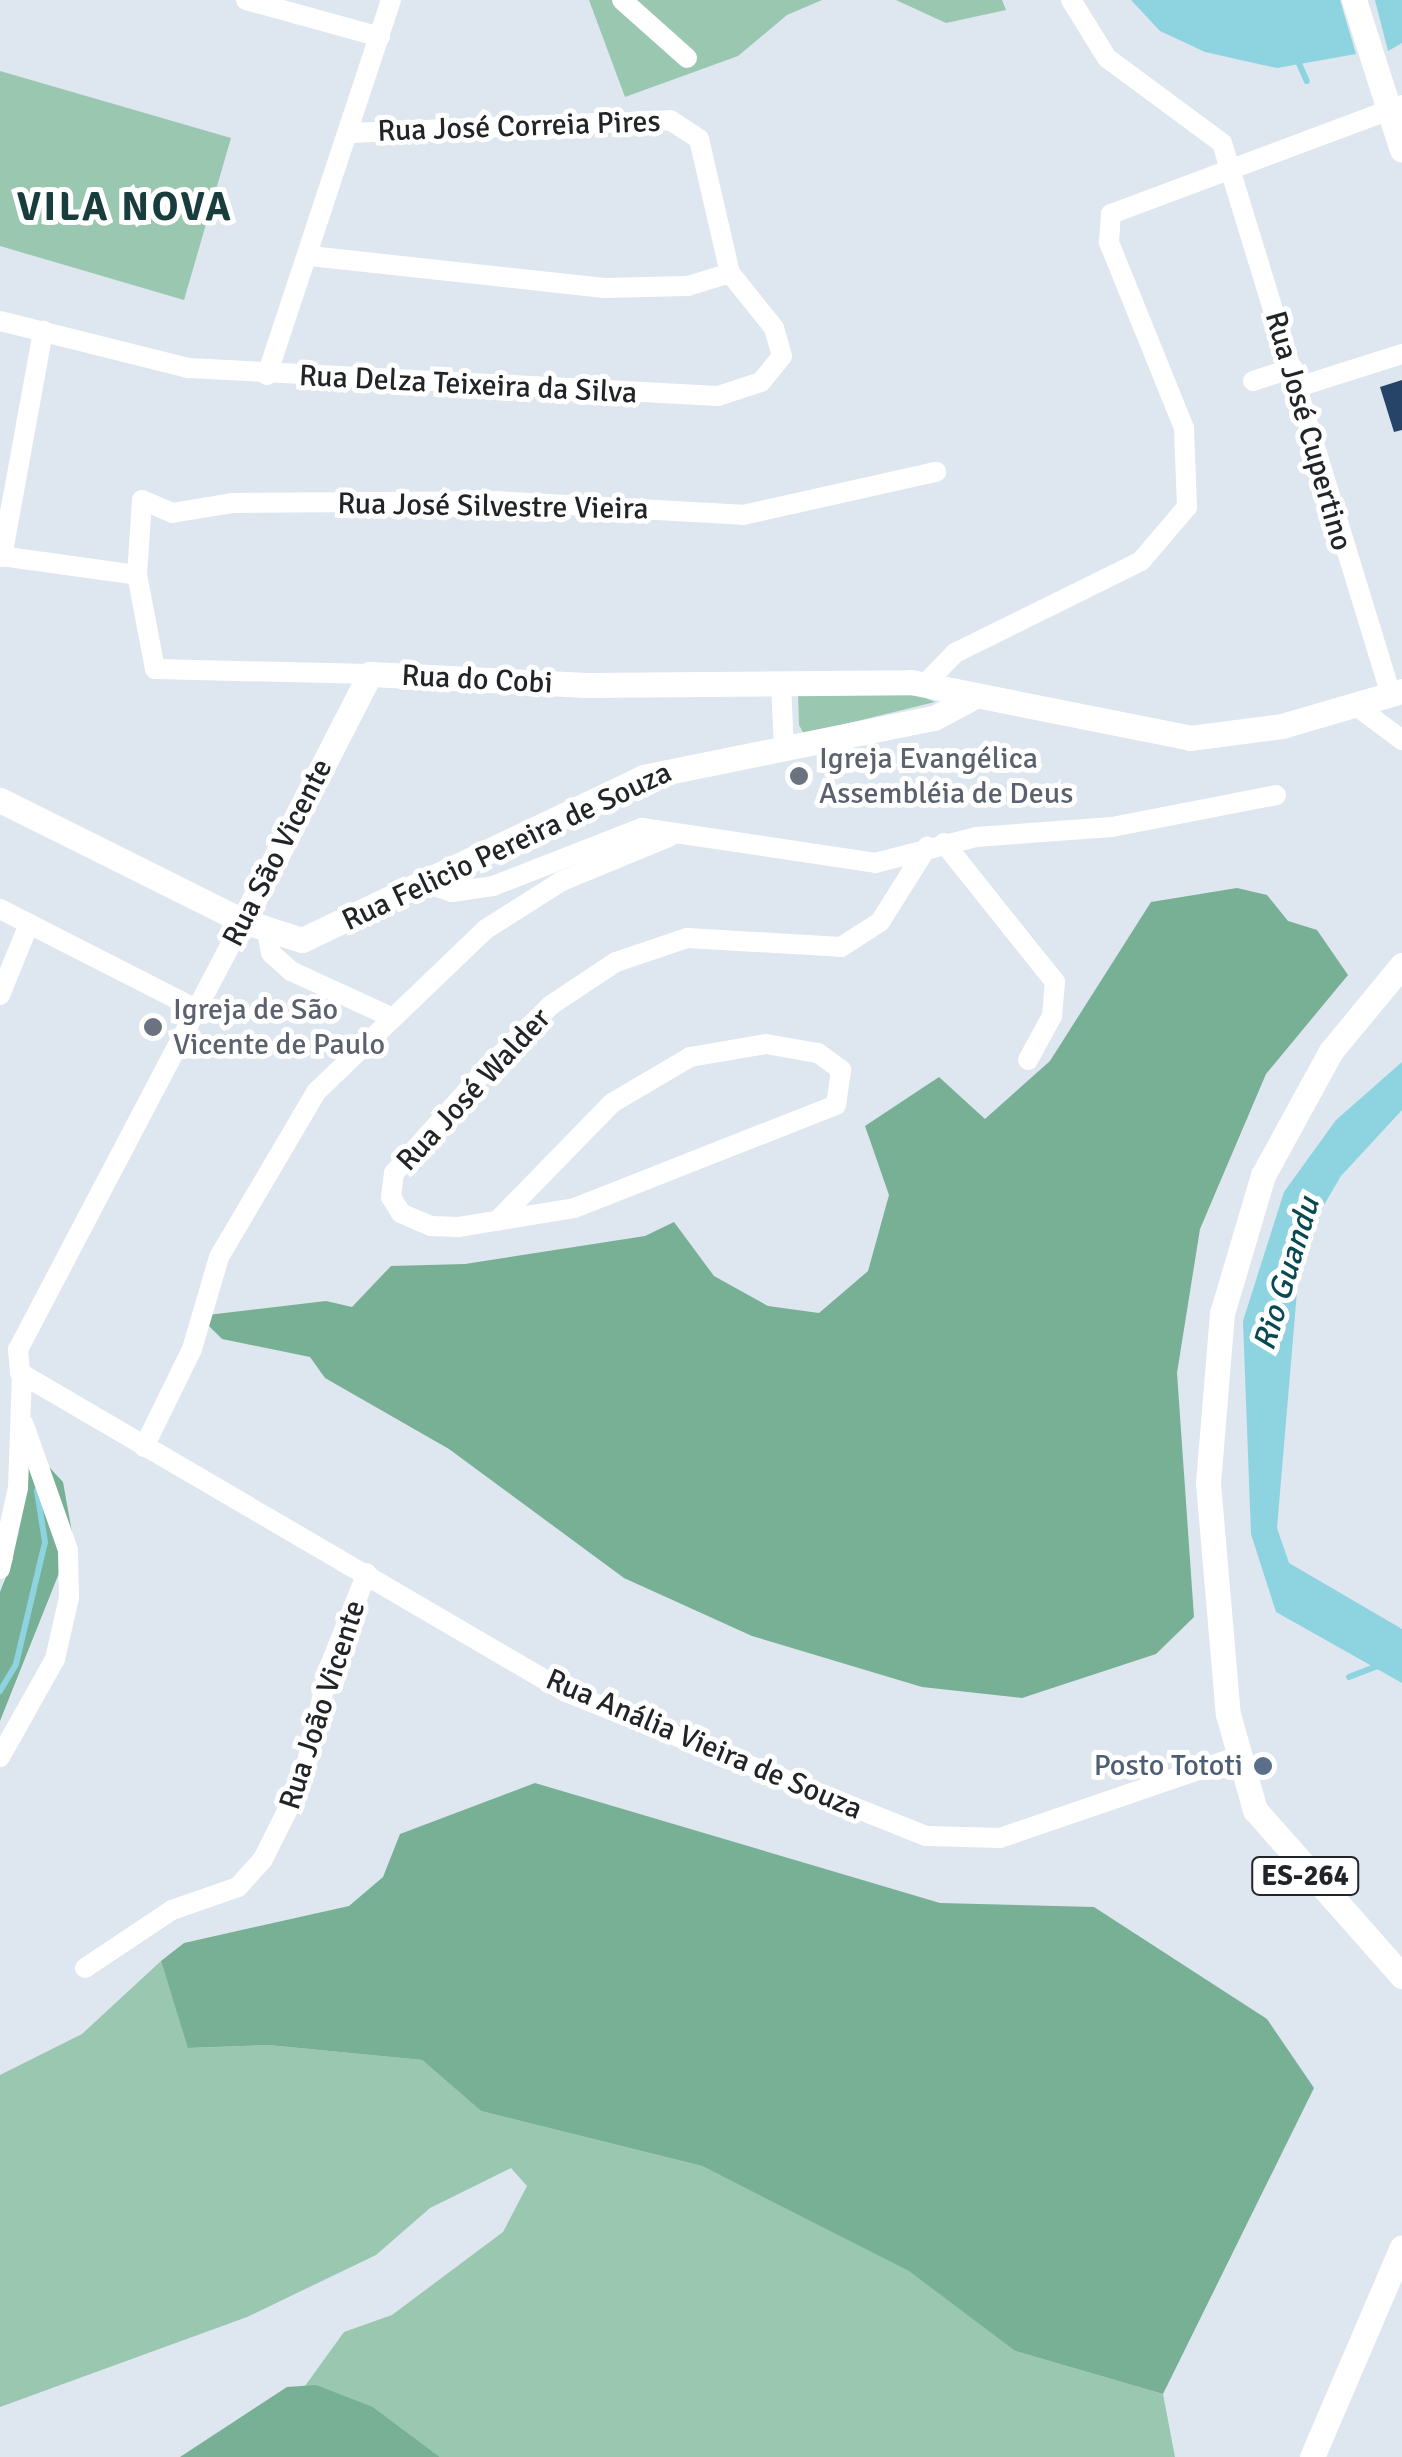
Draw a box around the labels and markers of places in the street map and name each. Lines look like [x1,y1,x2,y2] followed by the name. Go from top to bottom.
[819,741,1073,812] place label: Igreja Evangélica Assembléia de Deus
[788,765,810,787] marker: Igreja Evangélica Assembléia de Deus
[173,992,385,1062] place label: Igreja de São Vicente de Paulo
[142,1016,164,1038] marker: Igreja de São Vicente de Paulo
[1094,1748,1243,1784] place label: Posto Tototi
[1252,1755,1274,1777] marker: Posto Tototi

